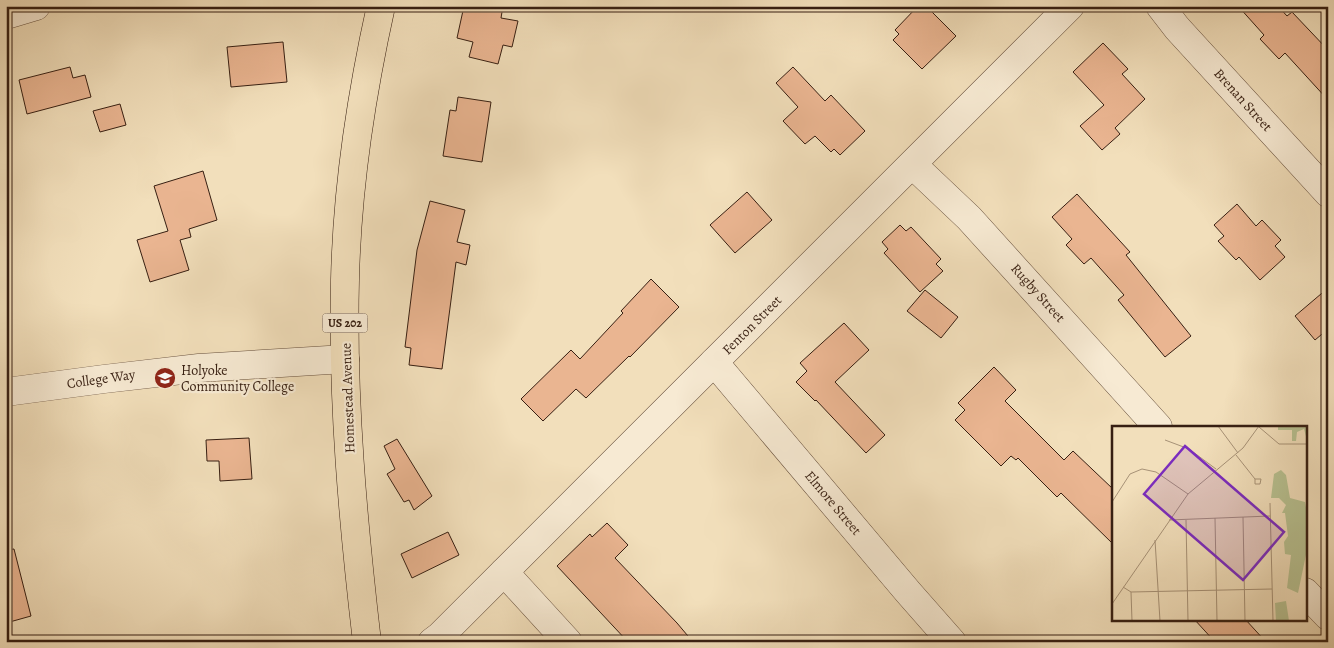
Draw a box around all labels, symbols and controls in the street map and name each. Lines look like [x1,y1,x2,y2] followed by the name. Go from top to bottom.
[1210,64,1277,136] street label: Brenan Street
[1006,259,1070,327] street label: Rugby Street
[718,291,786,359] street label: Fenton Street
[322,314,368,332] road number: US 202
[337,343,359,453] street label: Homestead Avenue
[181,361,294,396] place label: Holyoke Community College
[66,365,137,393] street label: College Way
[153,366,177,390] school or university icon: Holyoke Community College
[1112,426,1306,620] inset map
[800,467,866,540] street label: Elmore Street

